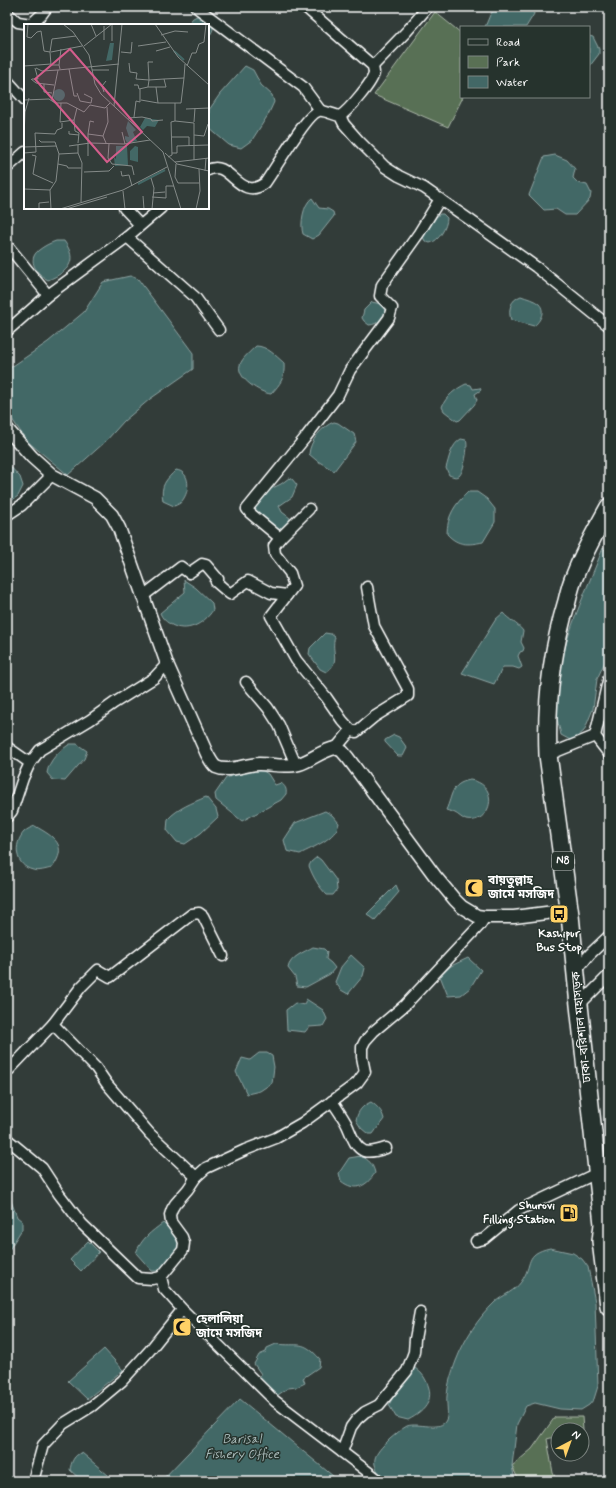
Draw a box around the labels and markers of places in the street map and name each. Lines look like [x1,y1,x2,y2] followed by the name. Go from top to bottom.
[487,873,554,903] place label: বায়তুল্লাহ জামে মসজিদ
[463,877,485,899] mosque icon: বায়তুল্লাহ জামে মসজিদ
[548,903,570,925] bus stop icon: Kashipur Bus Stop
[536,926,583,956] place label: Kashipur Bus Stop
[483,1198,555,1229] place label: Shurovi Filling Station
[558,1202,580,1224] fuel station icon: Shurovi Filling Station
[195,1311,262,1342] place label: হেলালিয়া জামে মসজিদ
[171,1316,193,1338] mosque icon: হেলালিয়া জামে মসজিদ

